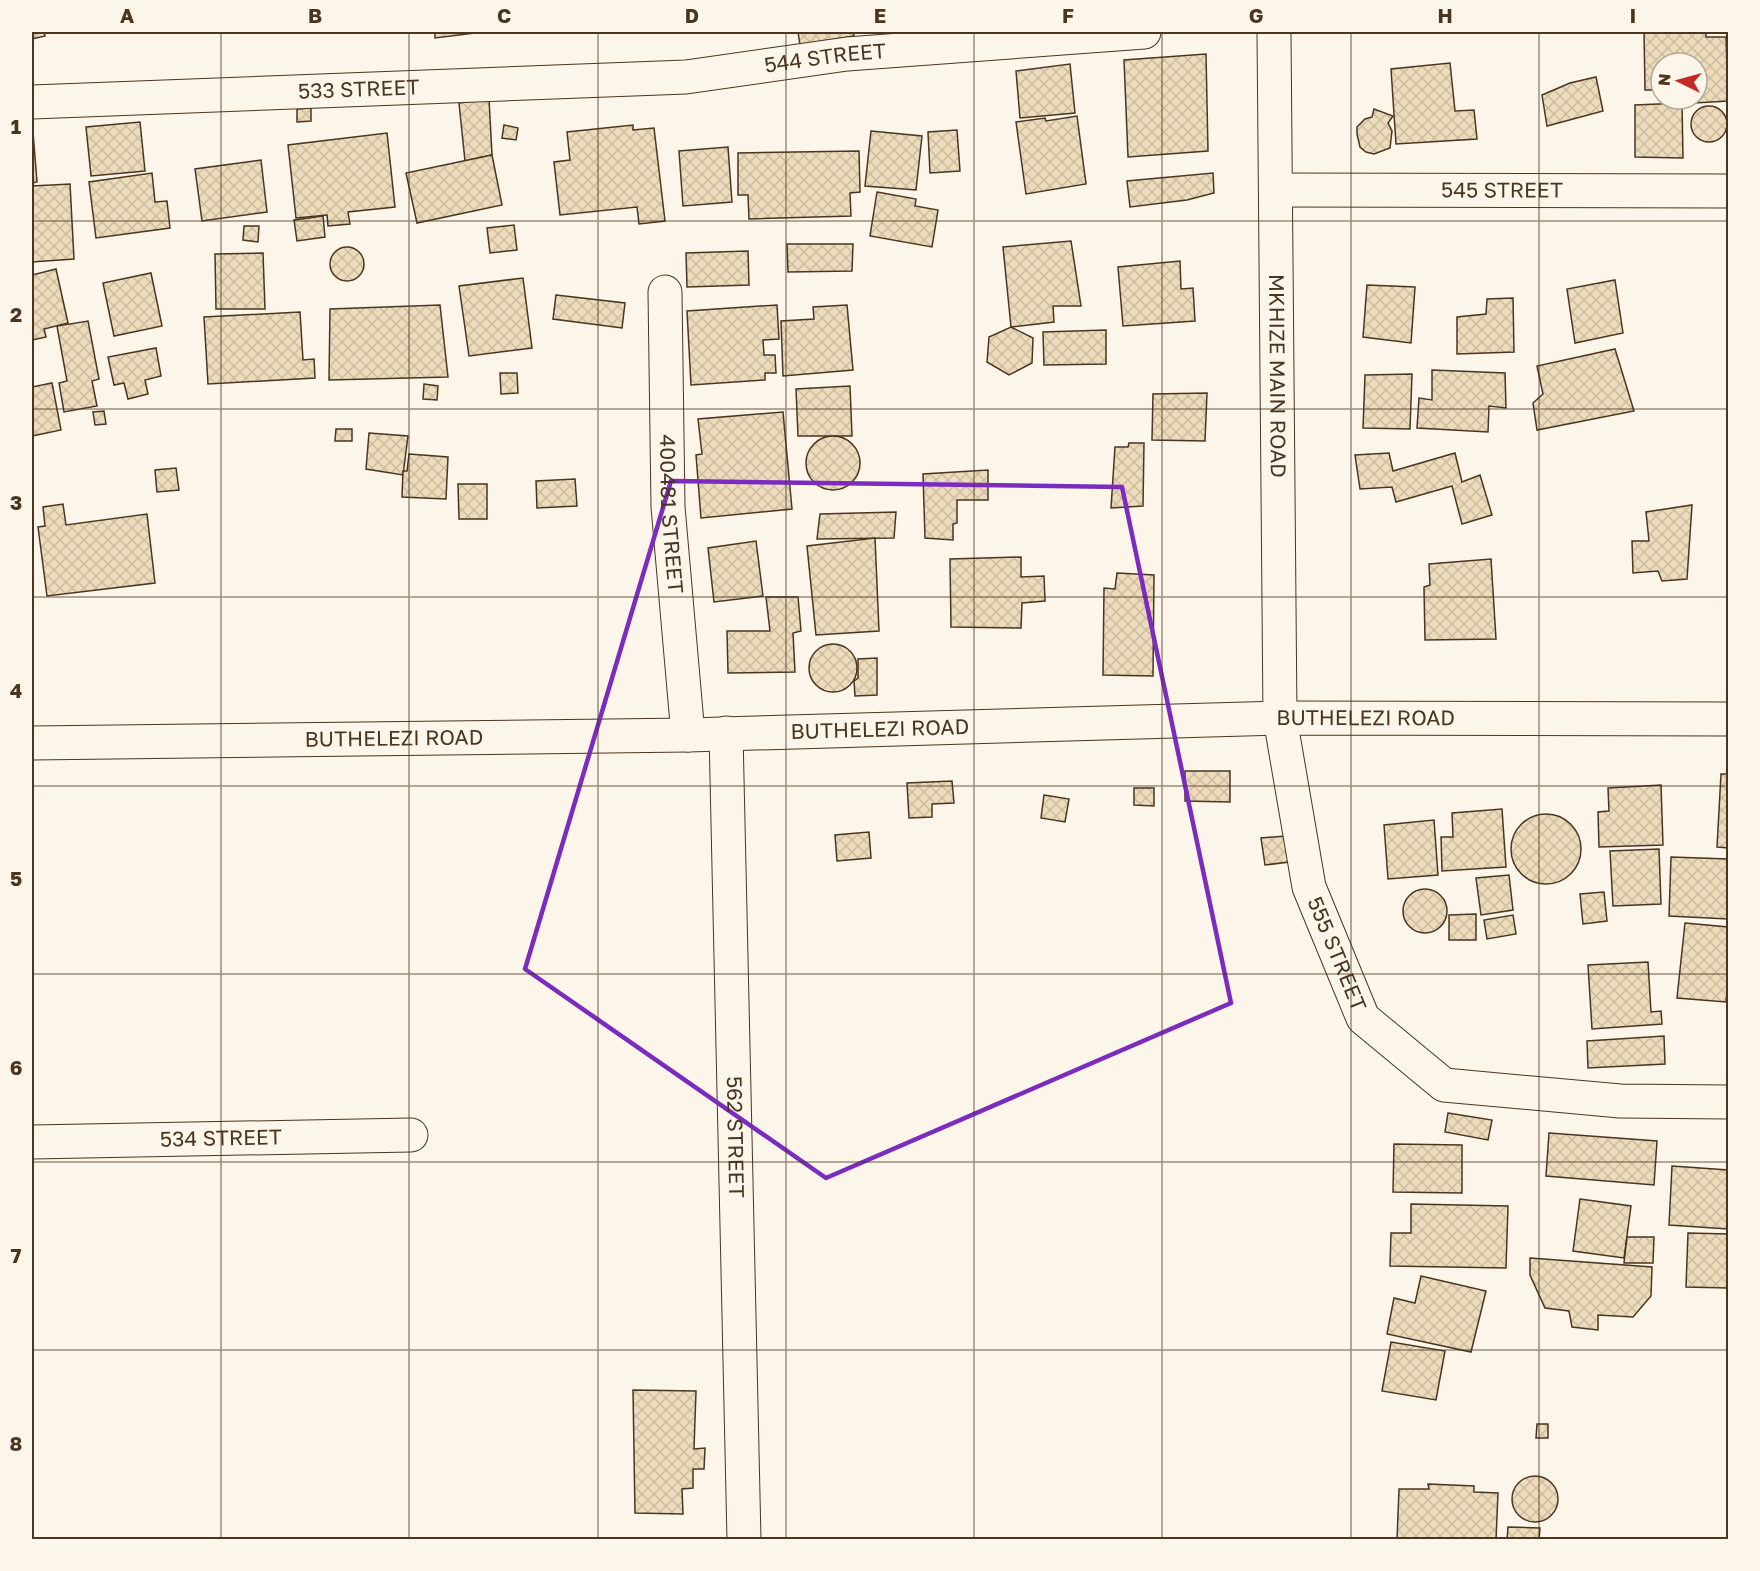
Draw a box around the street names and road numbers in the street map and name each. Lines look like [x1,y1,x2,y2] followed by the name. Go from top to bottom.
[763,37,887,78] street label: 544 STREET
[298,73,420,104] street label: 533 STREET
[1441,176,1563,203] street label: 545 STREET
[1264,274,1292,478] street label: MKHIZE MAIN ROAD
[655,434,690,594] street label: 400481 STREET
[1276,704,1455,730] street label: BUTHELEZI ROAD
[790,713,970,744] street label: BUTHELEZI ROAD
[304,723,483,752] street label: BUTHELEZI ROAD
[1302,893,1373,1015] street label: 555 STREET
[722,1076,750,1198] street label: 562 STREET
[160,1123,282,1152] street label: 534 STREET

